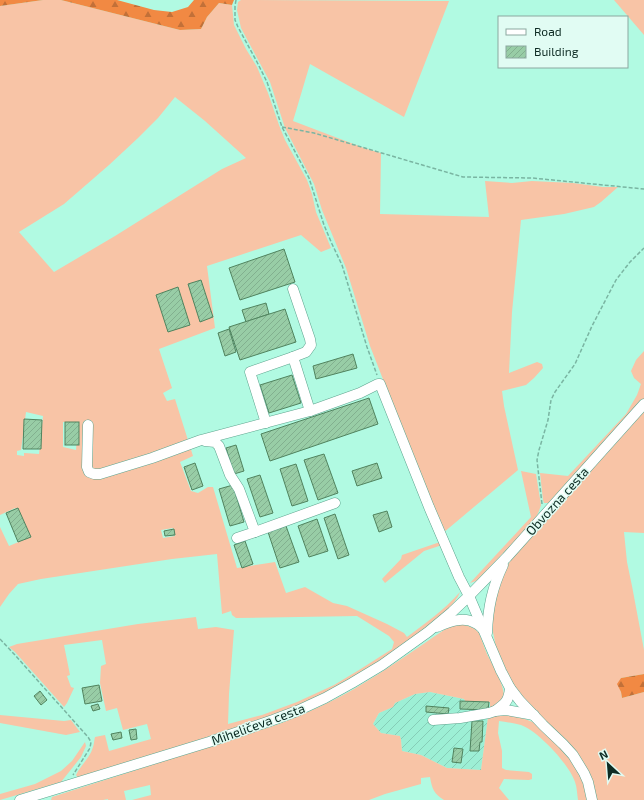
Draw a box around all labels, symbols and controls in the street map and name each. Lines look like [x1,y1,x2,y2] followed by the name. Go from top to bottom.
[498,16,628,68] legend
[534,24,562,38] text: Road
[534,44,579,58] text: Building
[522,464,592,538] street label: Obvozna cesta
[209,700,307,748] street label: Miheličeva cesta
[588,744,628,784] north arrow
[597,747,610,762] text: N

